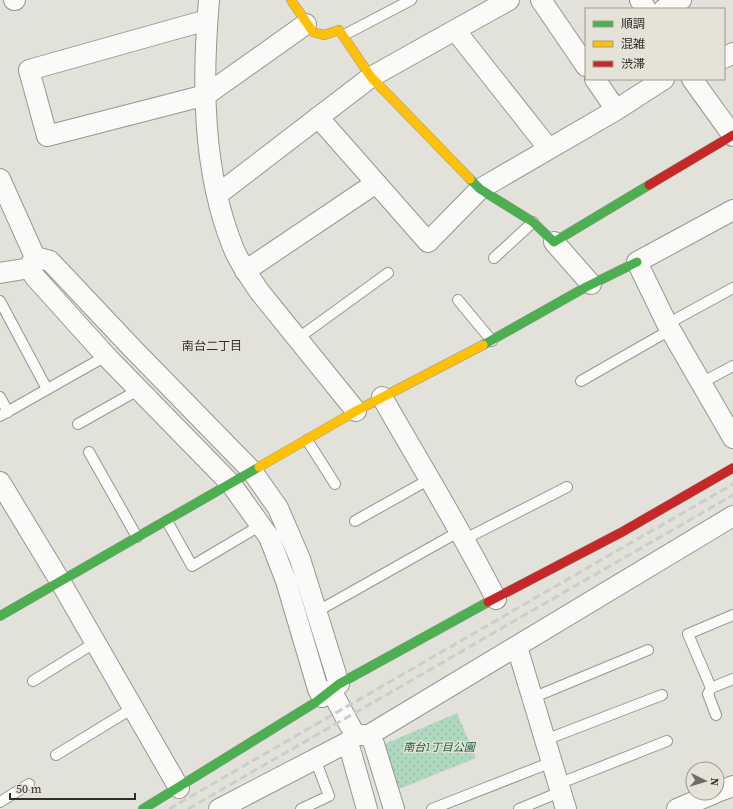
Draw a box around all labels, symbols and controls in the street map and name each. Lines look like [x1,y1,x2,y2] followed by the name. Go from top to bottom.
[585,8,725,80] legend
[621,16,645,32] text: 順調
[621,36,645,52] text: 混雑
[621,56,645,72] text: 渋滞
[182,338,242,354] district label: 南台二丁目
[403,740,477,755] park label: 南台1丁目公園
[685,761,725,801] north arrow
[10,775,135,801] scale bar
[707,777,722,786] text: N
[16,781,42,797] text: 50 m

